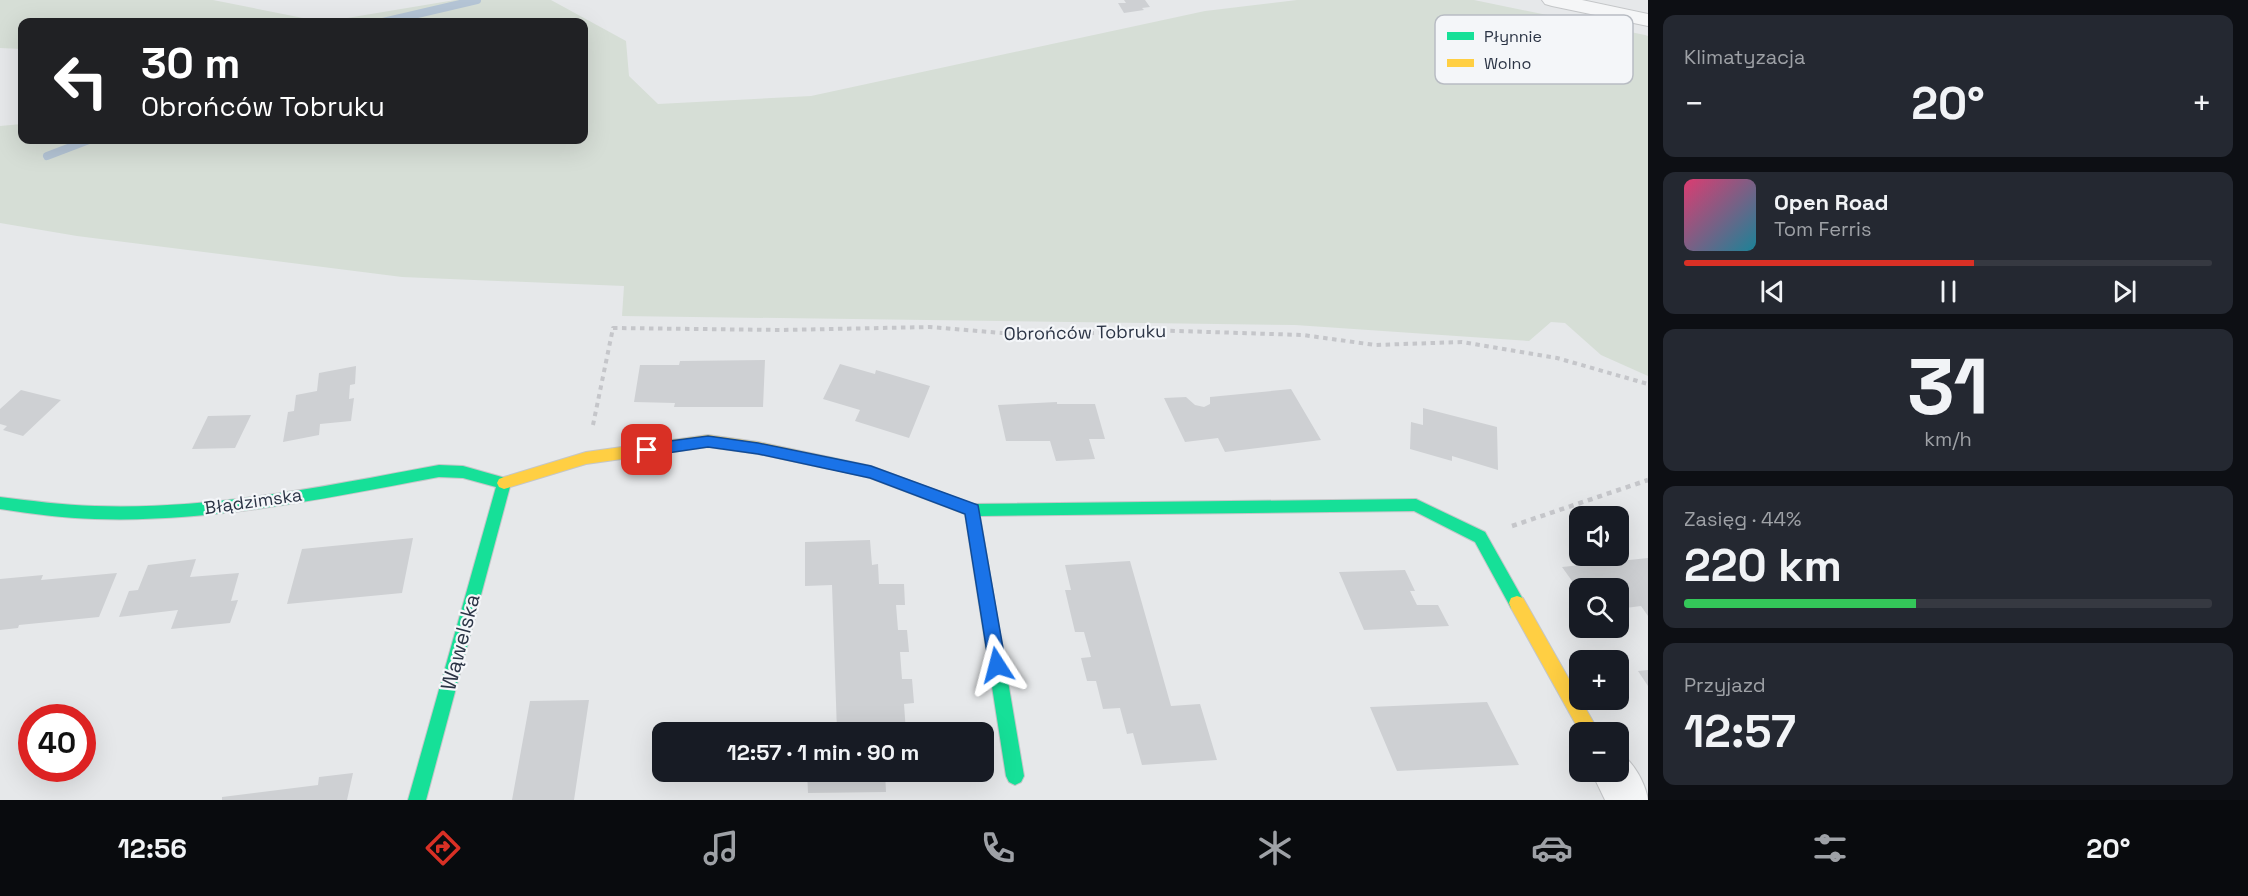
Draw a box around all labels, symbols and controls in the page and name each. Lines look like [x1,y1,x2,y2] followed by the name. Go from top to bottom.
[1435,15,1633,84] legend
[1484,26,1542,47] text: Płynnie
[141,37,240,90] text: 30 m
[42,42,120,120] icon: left
[1684,44,1806,70] text: Klimatyzacja
[1484,53,1531,74] text: Wolno
[1911,75,1985,132] text: 20°
[1684,83,1704,125] text: −
[2192,83,2212,125] text: +
[141,89,385,124] text: Obrońców Tobruku
[1774,188,1889,216] text: Open Road
[1774,216,1872,242] text: Tom Ferris
[1756,275,1789,308] icon: previous
[1932,275,1965,308] icon: pause
[2108,275,2141,308] icon: next
[1004,319,1166,345] street label: Obrońców Tobruku
[1907,337,1989,437] text: 31
[621,424,672,475] pin
[1924,426,1972,452] text: km/h
[630,433,663,466] icon: arrive
[202,483,304,519] street label: Błądzimska
[1569,506,1629,782] map controls
[1569,506,1629,566] button: sound
[1684,506,1802,532] text: Zasięg · 44%
[1684,537,1842,594] text: 220 km
[1569,578,1629,638] button: search
[434,591,486,693] street label: Wąwelska
[965,633,1029,697] position arrow
[1569,650,1629,710] button: +
[1684,672,1766,698] text: Przyjazd
[1684,703,1796,760] text: 12:57
[18,704,96,782] speed limit sign: 40
[1569,722,1629,782] button: −
[727,738,919,766] text: 12:57 · 1 min · 90 m
[422,827,464,869] icon: directions
[700,827,742,869] icon: music
[977,827,1019,869] icon: phone
[1254,827,1296,869] icon: climate
[1531,827,1573,869] icon: car
[1809,827,1851,869] icon: filters
[118,831,187,866] text: 12:56
[2086,831,2130,866] text: 20°

